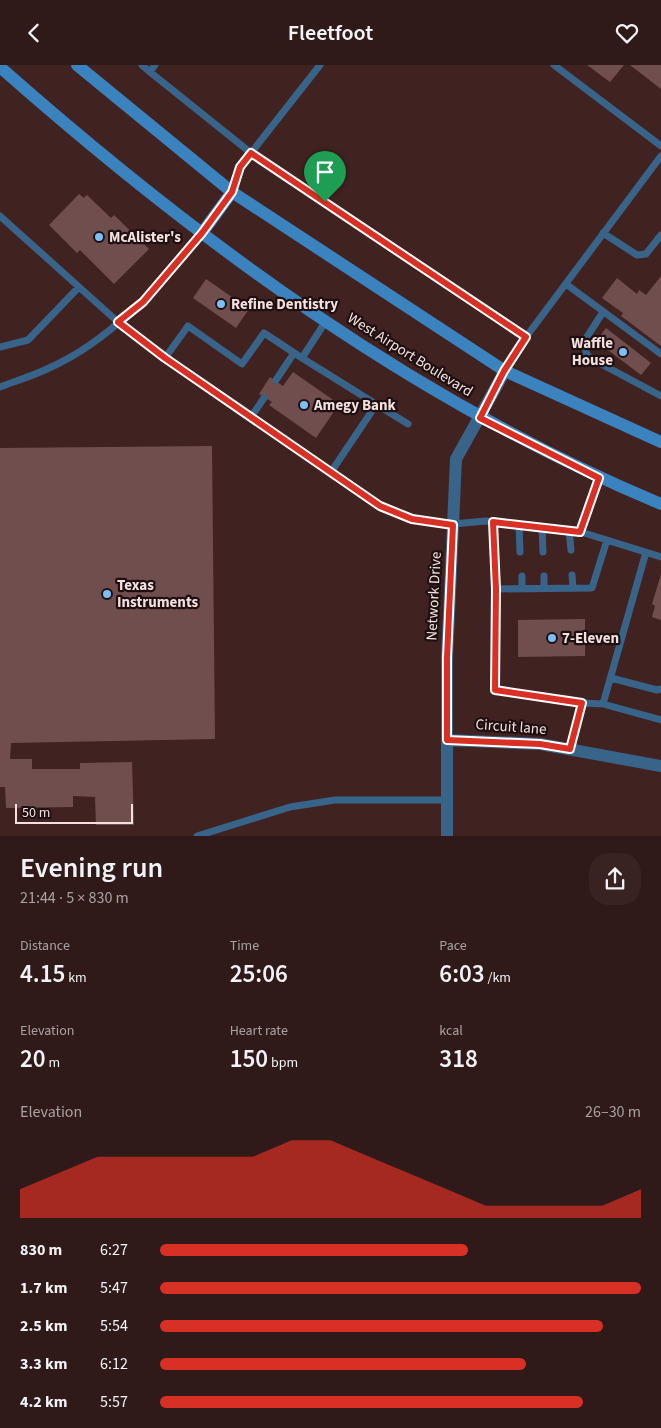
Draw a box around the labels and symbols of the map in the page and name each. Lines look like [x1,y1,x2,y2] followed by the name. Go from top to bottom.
[304,151,346,202] pin
[109,227,181,248] place label: McAlister's
[93,231,105,243] marker: McAlister's
[231,294,338,315] place label: Refine Dentistry
[215,298,227,310] marker: Refine Dentistry
[343,308,477,402] street label: West Airport Boulevard
[571,333,613,371] place label: Waffle House
[617,346,629,358] marker: Waffle House
[313,395,397,416] place label: Amegy Bank
[298,399,310,411] marker: Amegy Bank
[421,551,447,641] street label: Network Drive
[117,575,198,613] place label: Texas Instruments
[101,588,113,600] marker: Texas Instruments
[562,628,619,649] place label: 7-Eleven
[546,632,558,644] marker: 7-Eleven
[475,714,547,740] street label: Circuit lane
[15,801,132,824] scale bar

